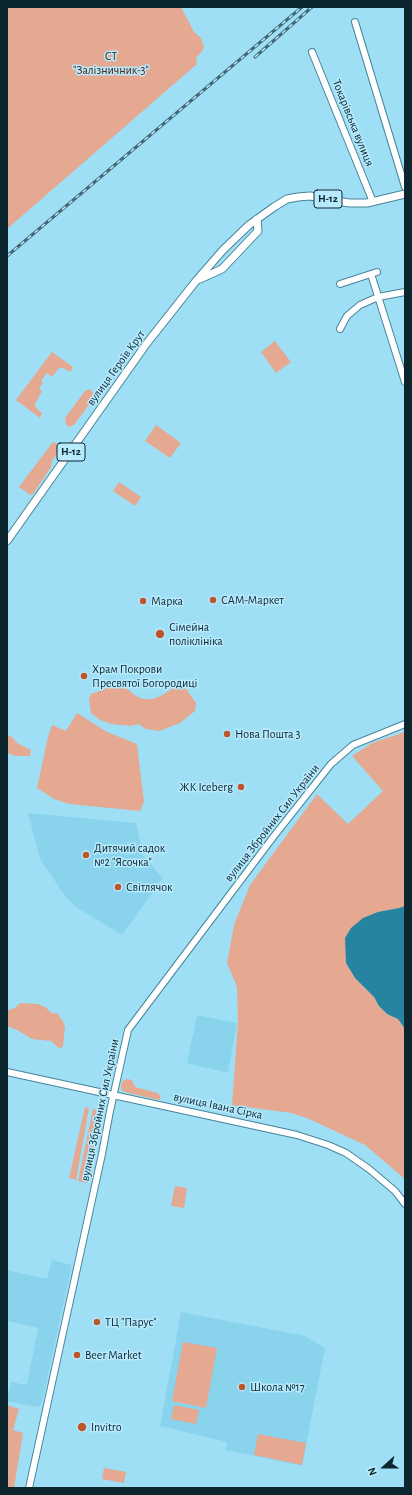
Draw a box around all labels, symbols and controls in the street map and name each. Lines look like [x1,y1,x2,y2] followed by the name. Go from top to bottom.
[73,49,149,77] park label: СТ "Залізничник-3"
[329,78,377,168] street label: Токарівська вулиця
[314,190,342,208] road number: Н-12
[84,327,148,409] street label: вулиця Героїв Крут
[57,443,85,461] road number: Н-12
[221,593,284,607] place label: САМ-Маркет
[151,594,183,608] place label: Марка
[208,595,218,605] marker: САМ-Маркет
[138,596,148,606] marker: Марка
[169,620,223,648] place label: Сімейна поліклініка
[154,628,166,640] marker: Сімейна поліклініка
[92,662,197,690] place label: Храм Покрови Пресвятої Богородиці
[79,671,89,681] marker: Храм Покрови Пресвятої Богородиці
[235,727,300,741] place label: Нова Пошта 3
[222,729,232,739] marker: Нова Пошта 3
[222,761,322,885] street label: вулиця Збройних Сил України
[180,780,233,794] place label: ЖК Iceberg
[236,782,246,792] marker: ЖК Iceberg
[94,841,165,869] place label: Дитячий садок №2 "Ясочка"
[81,850,91,860] marker: Дитячий садок №2 "Ясочка"
[126,880,173,894] place label: Світлячок
[113,882,123,892] marker: Світлячок
[78,1037,122,1183] street label: вулиця Збройних Сил України
[172,1090,264,1122] street label: вулиця Івана Сірка
[105,1315,157,1329] place label: ТЦ "Парус"
[92,1317,102,1327] marker: ТЦ "Парус"
[85,1348,142,1362] place label: Beer Market
[72,1350,82,1360] marker: Beer Market
[250,1380,305,1394] place label: Школа №17
[237,1382,247,1392] marker: Школа №17
[91,1420,122,1434] place label: Invitro
[76,1421,88,1433] marker: Invitro
[364,1447,404,1487] north arrow
[366,1466,379,1477] text: N

